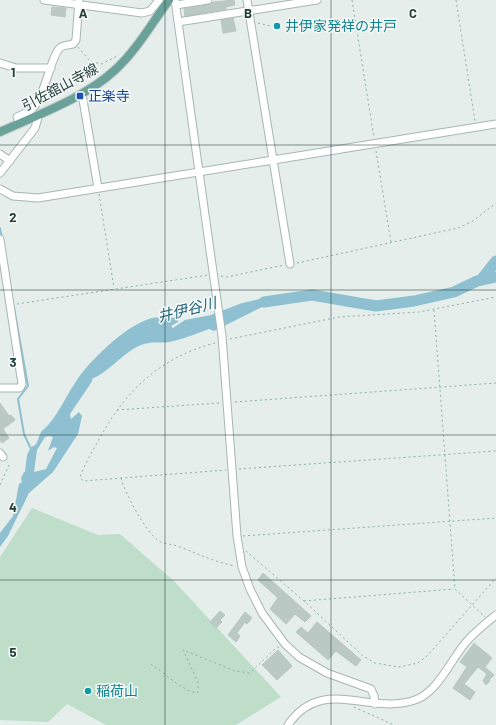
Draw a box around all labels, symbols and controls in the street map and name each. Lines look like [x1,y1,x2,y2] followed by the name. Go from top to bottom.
[79,5,88,21] text: A
[244,5,252,21] text: B
[409,5,417,21] text: C
[285,17,397,34] place label: 井伊家発祥の井戸
[272,21,282,31] marker: 井伊家発祥の井戸
[19,59,101,114] street label: 引佐舘山寺線
[11,64,15,80] text: 1
[88,87,130,104] place label: 正楽寺
[75,91,85,101] marker: 正楽寺
[9,209,17,225] text: 2
[155,293,220,325] water label: 井伊谷川
[9,354,17,370] text: 3
[9,499,17,515] text: 4
[9,644,17,660] text: 5
[96,682,138,699] place label: 稲荷山
[83,686,93,696] marker: 稲荷山

